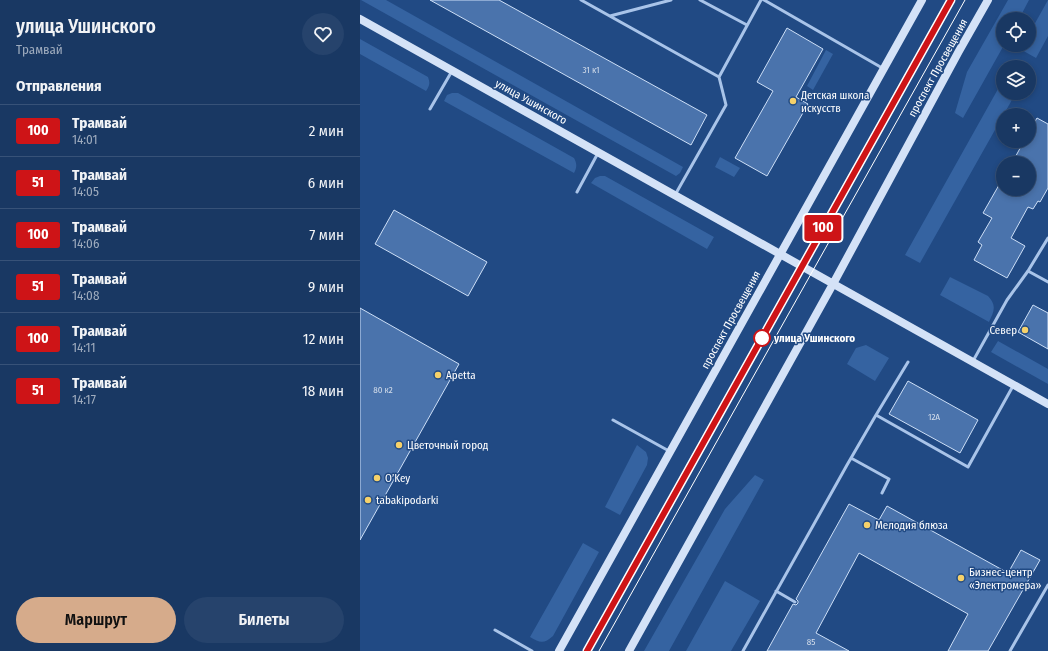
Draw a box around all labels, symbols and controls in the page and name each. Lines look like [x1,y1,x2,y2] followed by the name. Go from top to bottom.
[996,12,1036,196] map controls
[996,12,1036,52] button: locate
[302,13,344,55] button: heart
[16,15,156,38] text: улица Ушинского
[906,17,970,119] street label: проспект Просвещения
[16,42,63,57] text: Трамвай
[996,60,1036,100] button: layers
[582,65,600,75] house number: 31 к1
[16,77,102,95] text: Отправления
[493,77,569,127] street label: улица Ушинского
[800,89,869,115] place label: Детская школа искусств
[788,96,798,106] marker: Детская школа искусств
[996,108,1036,148] button: +
[72,114,127,132] text: Трамвай
[27,122,49,139] text: 100
[309,122,344,140] text: 2 мин
[72,132,98,147] text: 14:01
[996,156,1036,196] button: −
[72,166,127,184] text: Трамвай
[32,174,44,191] text: 51
[308,174,344,192] text: 6 мин
[72,184,99,199] text: 14:05
[800,215,846,241] line badge: 100
[72,218,127,236] text: Трамвай
[812,219,834,236] text: 100
[27,226,49,243] text: 100
[309,226,344,244] text: 7 мин
[72,236,99,251] text: 14:06
[699,269,763,371] street label: проспект Просвещения
[72,270,127,288] text: Трамвай
[32,278,44,295] text: 51
[308,278,344,296] text: 9 мин
[72,288,99,303] text: 14:08
[72,322,127,340] text: Трамвай
[989,324,1017,337] place label: Север
[1020,325,1030,335] marker: Север
[753,329,771,347] marker: улица Ушинского
[27,330,49,347] text: 100
[303,330,344,348] text: 12 мин
[773,332,855,345] place label: улица Ушинского
[72,340,96,355] text: 14:11
[446,369,476,382] place label: Apetta
[433,370,443,380] marker: Apetta
[72,374,127,392] text: Трамвай
[32,382,44,399] text: 51
[302,382,344,400] text: 18 мин
[373,385,393,395] house number: 80 к2
[72,392,96,407] text: 14:17
[928,412,940,422] house number: 12А
[407,439,489,452] place label: Цветочный город
[394,440,404,450] marker: Цветочный город
[385,472,410,485] place label: O’Key
[372,473,382,483] marker: O’Key
[376,494,439,507] place label: tabakipodarki
[363,495,373,505] marker: tabakipodarki
[875,519,948,532] place label: Мелодия блюза
[862,520,872,530] marker: Мелодия блюза
[969,566,1042,592] place label: Бизнес-центр «Электромера»
[956,573,966,583] marker: Бизнес-центр «Электромера»
[16,597,176,643] button: Маршрут
[184,597,344,643] button: Билеты
[807,637,815,647] house number: 85

